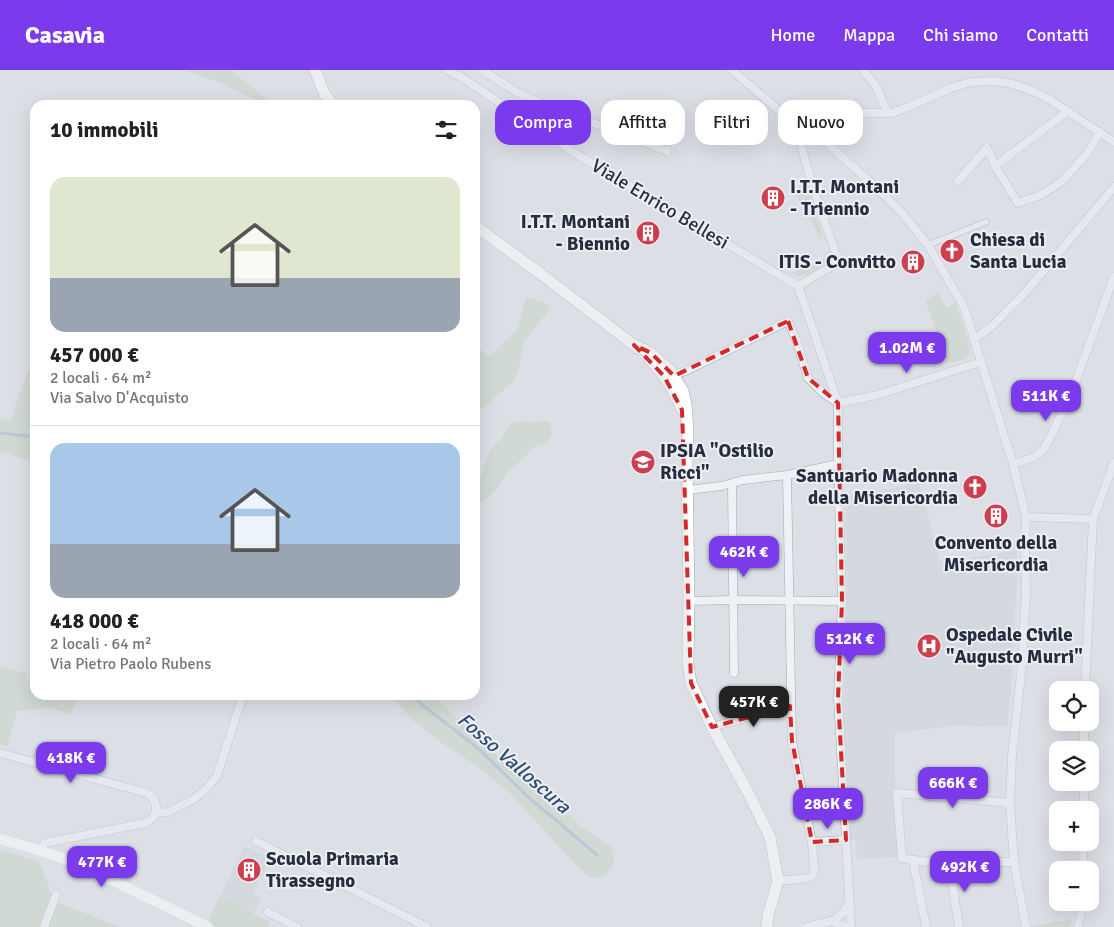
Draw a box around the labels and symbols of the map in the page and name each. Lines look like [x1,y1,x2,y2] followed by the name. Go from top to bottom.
[587,154,733,254] street label: Viale Enrico Bellesi
[790,175,899,221] place label: I.T.T. Montani - Triennio
[760,185,786,211] building icon: I.T.T. Montani - Triennio
[521,210,630,256] place label: I.T.T. Montani - Biennio
[635,220,661,246] building icon: I.T.T. Montani - Biennio
[970,228,1067,274] place label: Chiesa di Santa Lucia
[939,238,965,264] church icon: Chiesa di Santa Lucia
[900,249,926,275] building icon: ITIS - Convitto
[778,250,896,274] place label: ITIS - Convitto
[861,332,953,374] pin: 1.02M €
[1005,380,1087,422] pin: 511K €
[660,439,774,485] place label: IPSIA "Ostilio Ricci"
[630,449,656,475] school or university icon: IPSIA "Ostilio Ricci"
[796,464,958,510] place label: Santuario Madonna della Misericordia
[962,474,988,500] church icon: Santuario Madonna della Misericordia
[983,503,1009,529] building icon: Convento della Misericordia
[935,531,1058,577] place label: Convento della Misericordia
[703,536,785,578] pin: 462K €
[809,622,891,665] pin: 512K €
[946,623,1083,669] place label: Ospedale Civile "Augusto Murri"
[916,633,942,659] hospital icon: Ospedale Civile "Augusto Murri"
[713,686,795,728] pin: 457K €
[452,707,576,819] water label: Fosso Valloscura
[30,742,112,784] pin: 418K €
[912,766,994,809] pin: 666K €
[787,788,869,830] pin: 286K €
[61,846,143,888] pin: 477K €
[266,847,399,893] place label: Scuola Primaria Tirassegno
[924,850,1006,893] pin: 492K €
[236,857,262,883] building icon: Scuola Primaria Tirassegno

